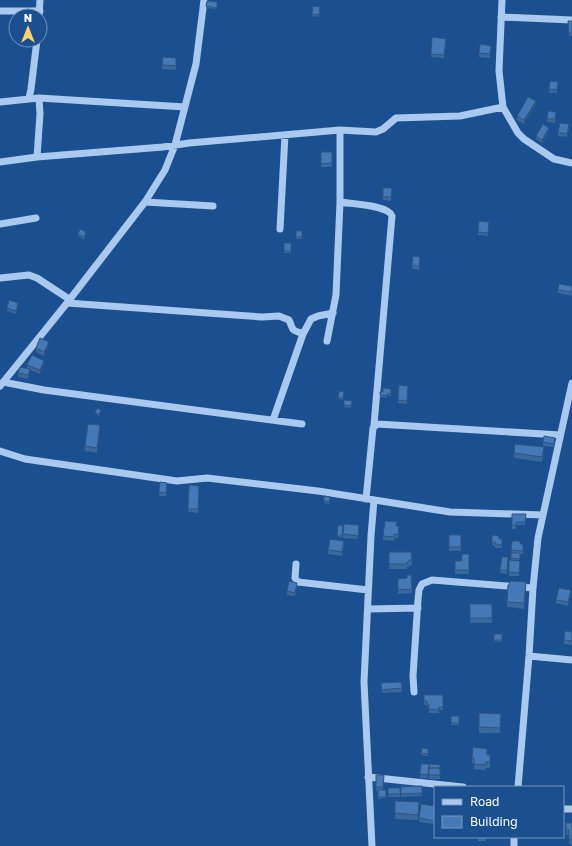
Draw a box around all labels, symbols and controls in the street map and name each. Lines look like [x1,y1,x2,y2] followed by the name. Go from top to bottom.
[8,8,48,48] north arrow
[24,11,32,24] text: N
[434,786,564,838] legend
[470,794,499,809] text: Road
[470,814,518,829] text: Building

